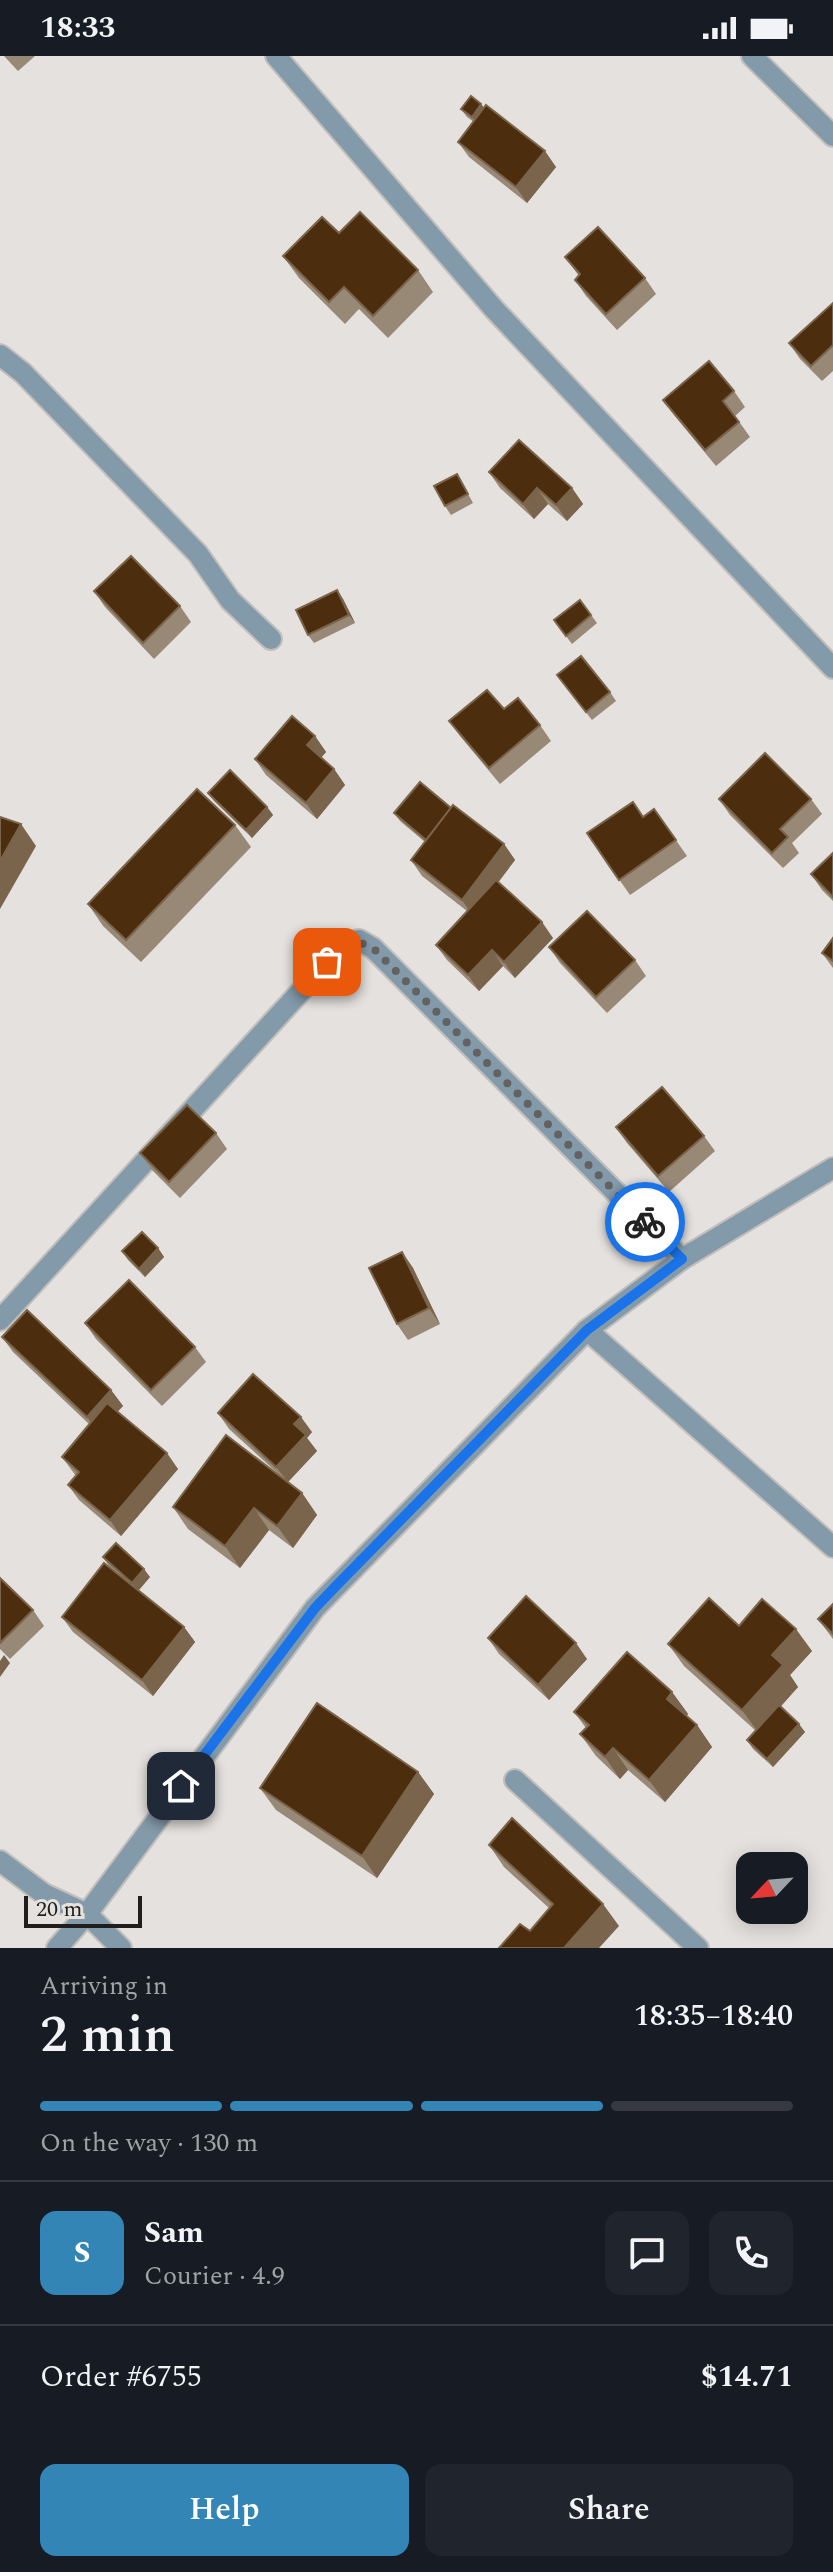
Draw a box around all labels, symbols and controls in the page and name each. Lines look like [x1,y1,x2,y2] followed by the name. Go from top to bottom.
[40,5,115,51] text: 18:33
[293,928,361,996] pin
[305,940,349,984] icon: bag
[605,1182,685,1262] courier
[623,1200,667,1244] icon: bike
[147,1752,215,1820] pin
[159,1764,203,1808] icon: home
[736,1852,808,1924] north arrow
[736,1852,808,1924] map controls
[24,1892,142,1928] scale bar
[36,1893,82,1926] text: 20 m
[40,1966,168,2006] text: Arriving in
[634,1993,793,2039] text: 18:35–18:40
[40,1996,175,2075] text: 2 min
[40,2123,258,2163] text: On the way · 130 m
[144,2210,204,2256] text: Sam
[605,2211,689,2295] button: chat
[709,2211,793,2295] button: phone
[73,2230,91,2276] text: S
[144,2256,285,2296] text: Courier · 4.9
[40,2354,202,2400] text: Order #6755
[701,2354,793,2400] text: $14.71
[40,2464,409,2556] button: Help
[425,2464,793,2556] button: Share

